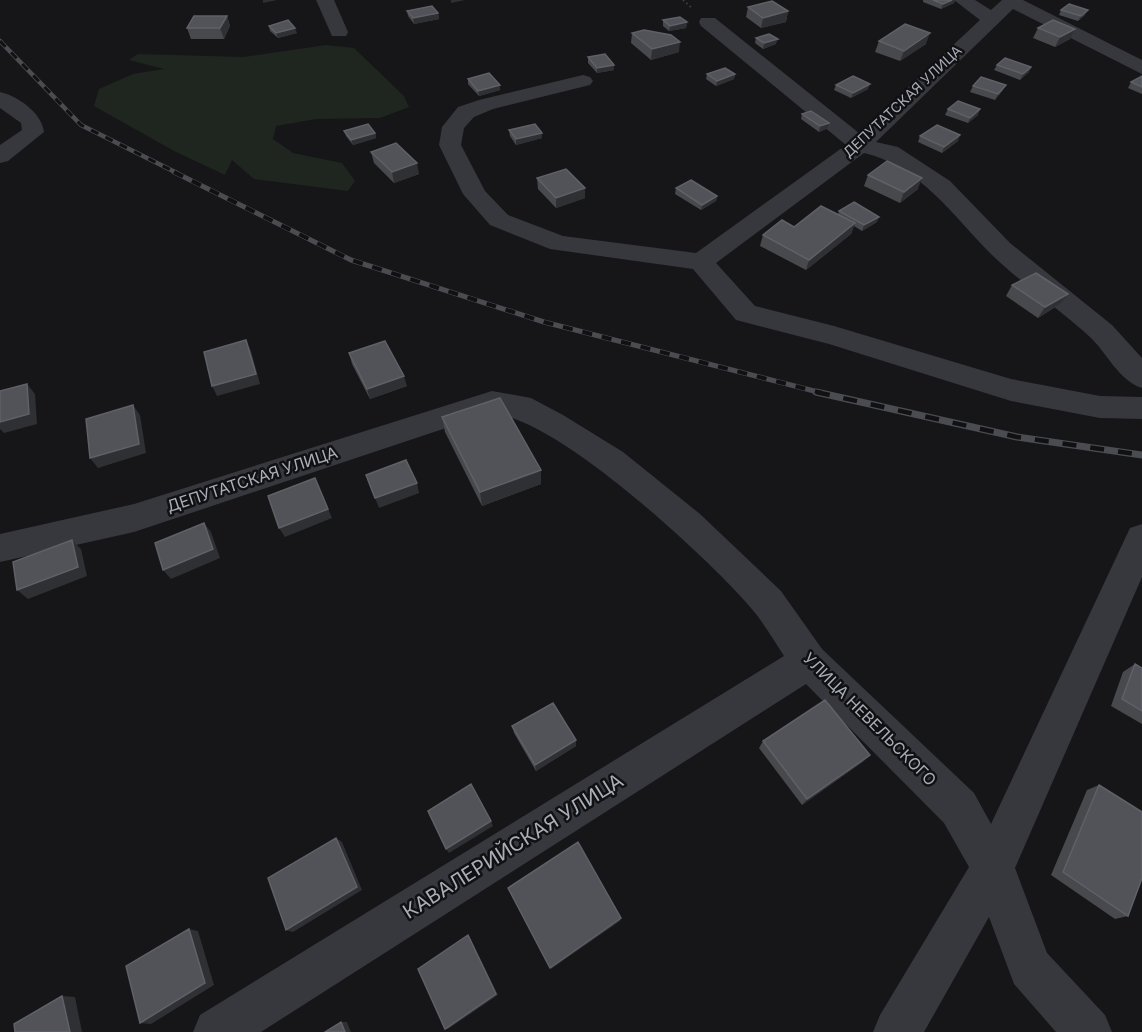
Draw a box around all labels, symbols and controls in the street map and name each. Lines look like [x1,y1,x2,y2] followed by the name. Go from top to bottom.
[839,41,965,160] street label: ДЕПУТАТСКАЯ УЛИЦА
[164,442,340,516] street label: ДЕПУТАТСКАЯ УЛИЦА
[799,648,941,790] street label: УЛИЦА НЕВЕЛЬСКОГО
[398,767,628,924] street label: КАВАЛЕРИЙСКАЯ УЛИЦА

